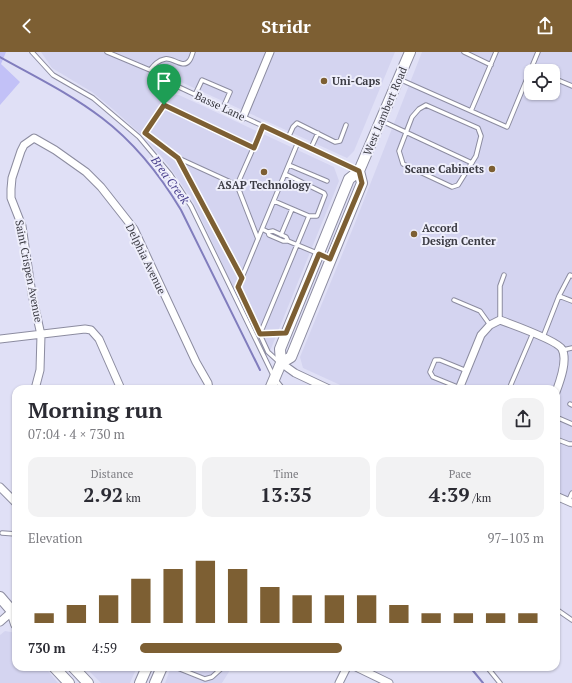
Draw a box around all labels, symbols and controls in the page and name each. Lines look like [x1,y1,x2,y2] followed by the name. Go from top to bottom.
[261,14,311,38] text: Stridr
[16,15,38,37] icon: back
[534,15,556,37] icon: share
[147,64,181,105] pin
[524,64,560,100] map controls
[524,64,560,100] button: locate
[360,65,410,157] street label: West Lambert Road
[153,70,175,92] icon: arrive
[332,74,380,88] place label: Uni-Caps
[319,76,329,86] marker: Uni-Caps
[193,88,248,124] street label: Basse Lane
[147,152,193,207] water label: Brea Creek
[405,162,484,176] place label: Scane Cabinets
[487,164,497,174] marker: Scane Cabinets
[259,167,269,177] marker: ASAP Technology
[217,178,311,192] place label: ASAP Technology
[12,219,46,324] street label: Saint Crispen Avenue
[123,221,169,297] street label: Delphia Avenue
[422,221,496,248] place label: Accord Design Center
[409,229,419,239] marker: Accord Design Center
[28,395,162,424] text: Morning run
[502,398,544,440] button: share
[28,425,125,443] text: 07:04 · 4 × 730 m
[91,467,133,481] text: Distance
[273,467,299,481] text: Time
[449,467,471,481] text: Pace
[83,481,123,508] text: 2.92
[260,481,312,508] text: 13:35
[429,481,470,508] text: 4:39
[123,491,141,505] text: km
[470,491,491,505] text: /km
[28,529,83,547] text: Elevation
[488,529,544,547] text: 97–103 m
[28,639,66,657] text: 730 m
[92,639,117,657] text: 4:59

